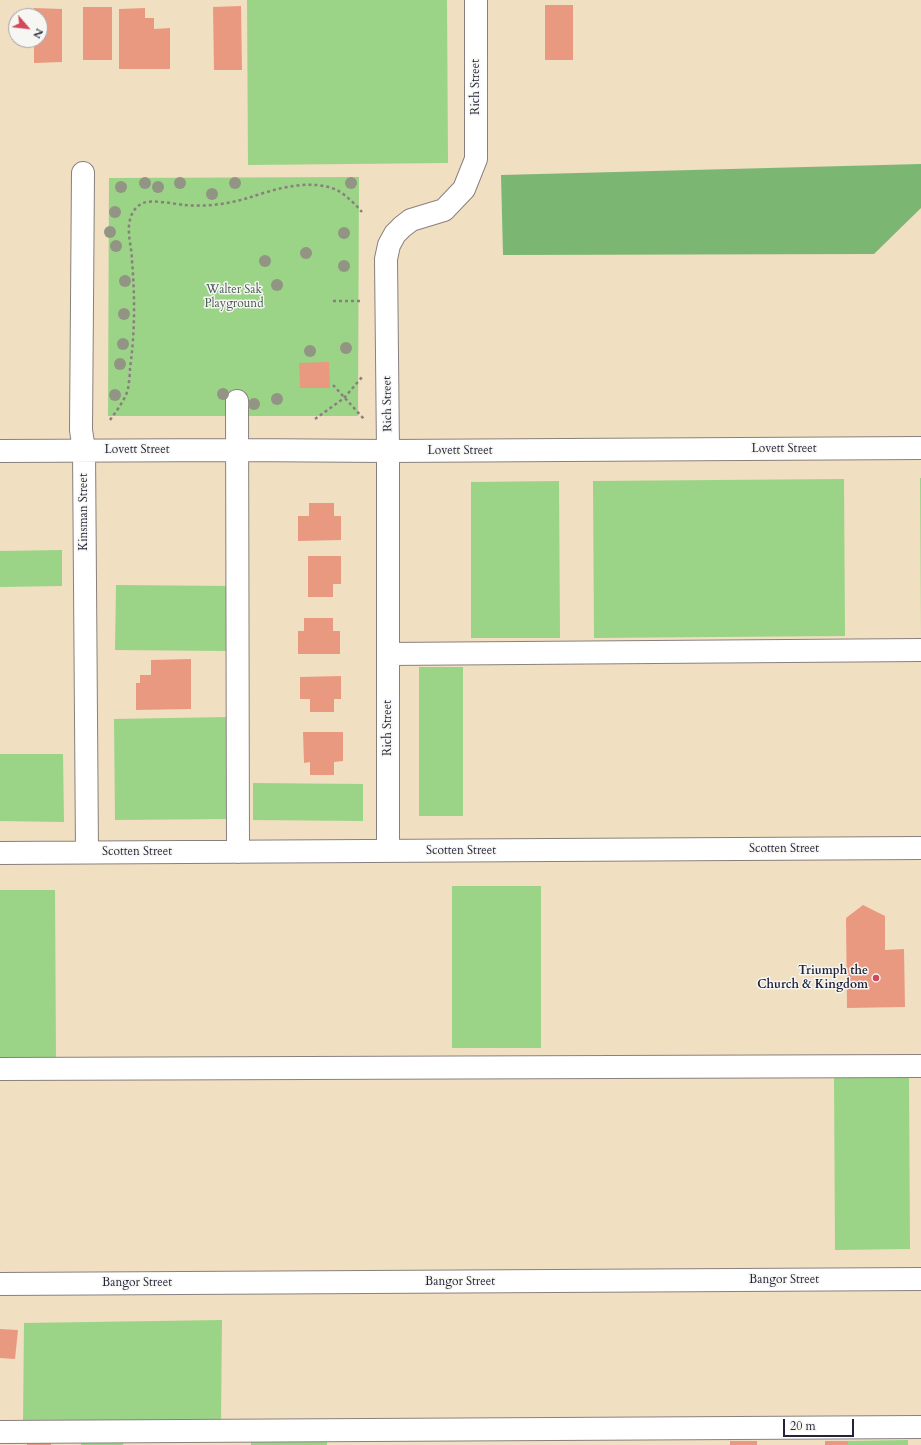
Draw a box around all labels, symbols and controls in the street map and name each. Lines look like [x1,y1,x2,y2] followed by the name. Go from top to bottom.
[8,8,48,48] north arrow
[29,26,47,41] text: N
[469,59,483,115] street label: Rich Street
[204,283,264,311] park label: Walter Sak Playground
[380,376,396,432] street label: Rich Street
[752,442,816,456] street label: Lovett Street
[105,443,169,457] street label: Lovett Street
[428,444,492,458] street label: Lovett Street
[77,473,91,551] street label: Kinsman Street
[381,700,395,756] street label: Rich Street
[749,842,819,856] street label: Scotten Street
[426,844,496,858] street label: Scotten Street
[102,845,172,859] street label: Scotten Street
[757,964,868,992] place label: Triumph the Church & Kingdom
[871,973,881,983] marker: Triumph the Church & Kingdom
[749,1273,819,1287] street label: Bangor Street
[425,1275,495,1289] street label: Bangor Street
[102,1276,172,1290] street label: Bangor Street
[785,1411,856,1437] scale bar
[790,1418,816,1434] text: 20 m

